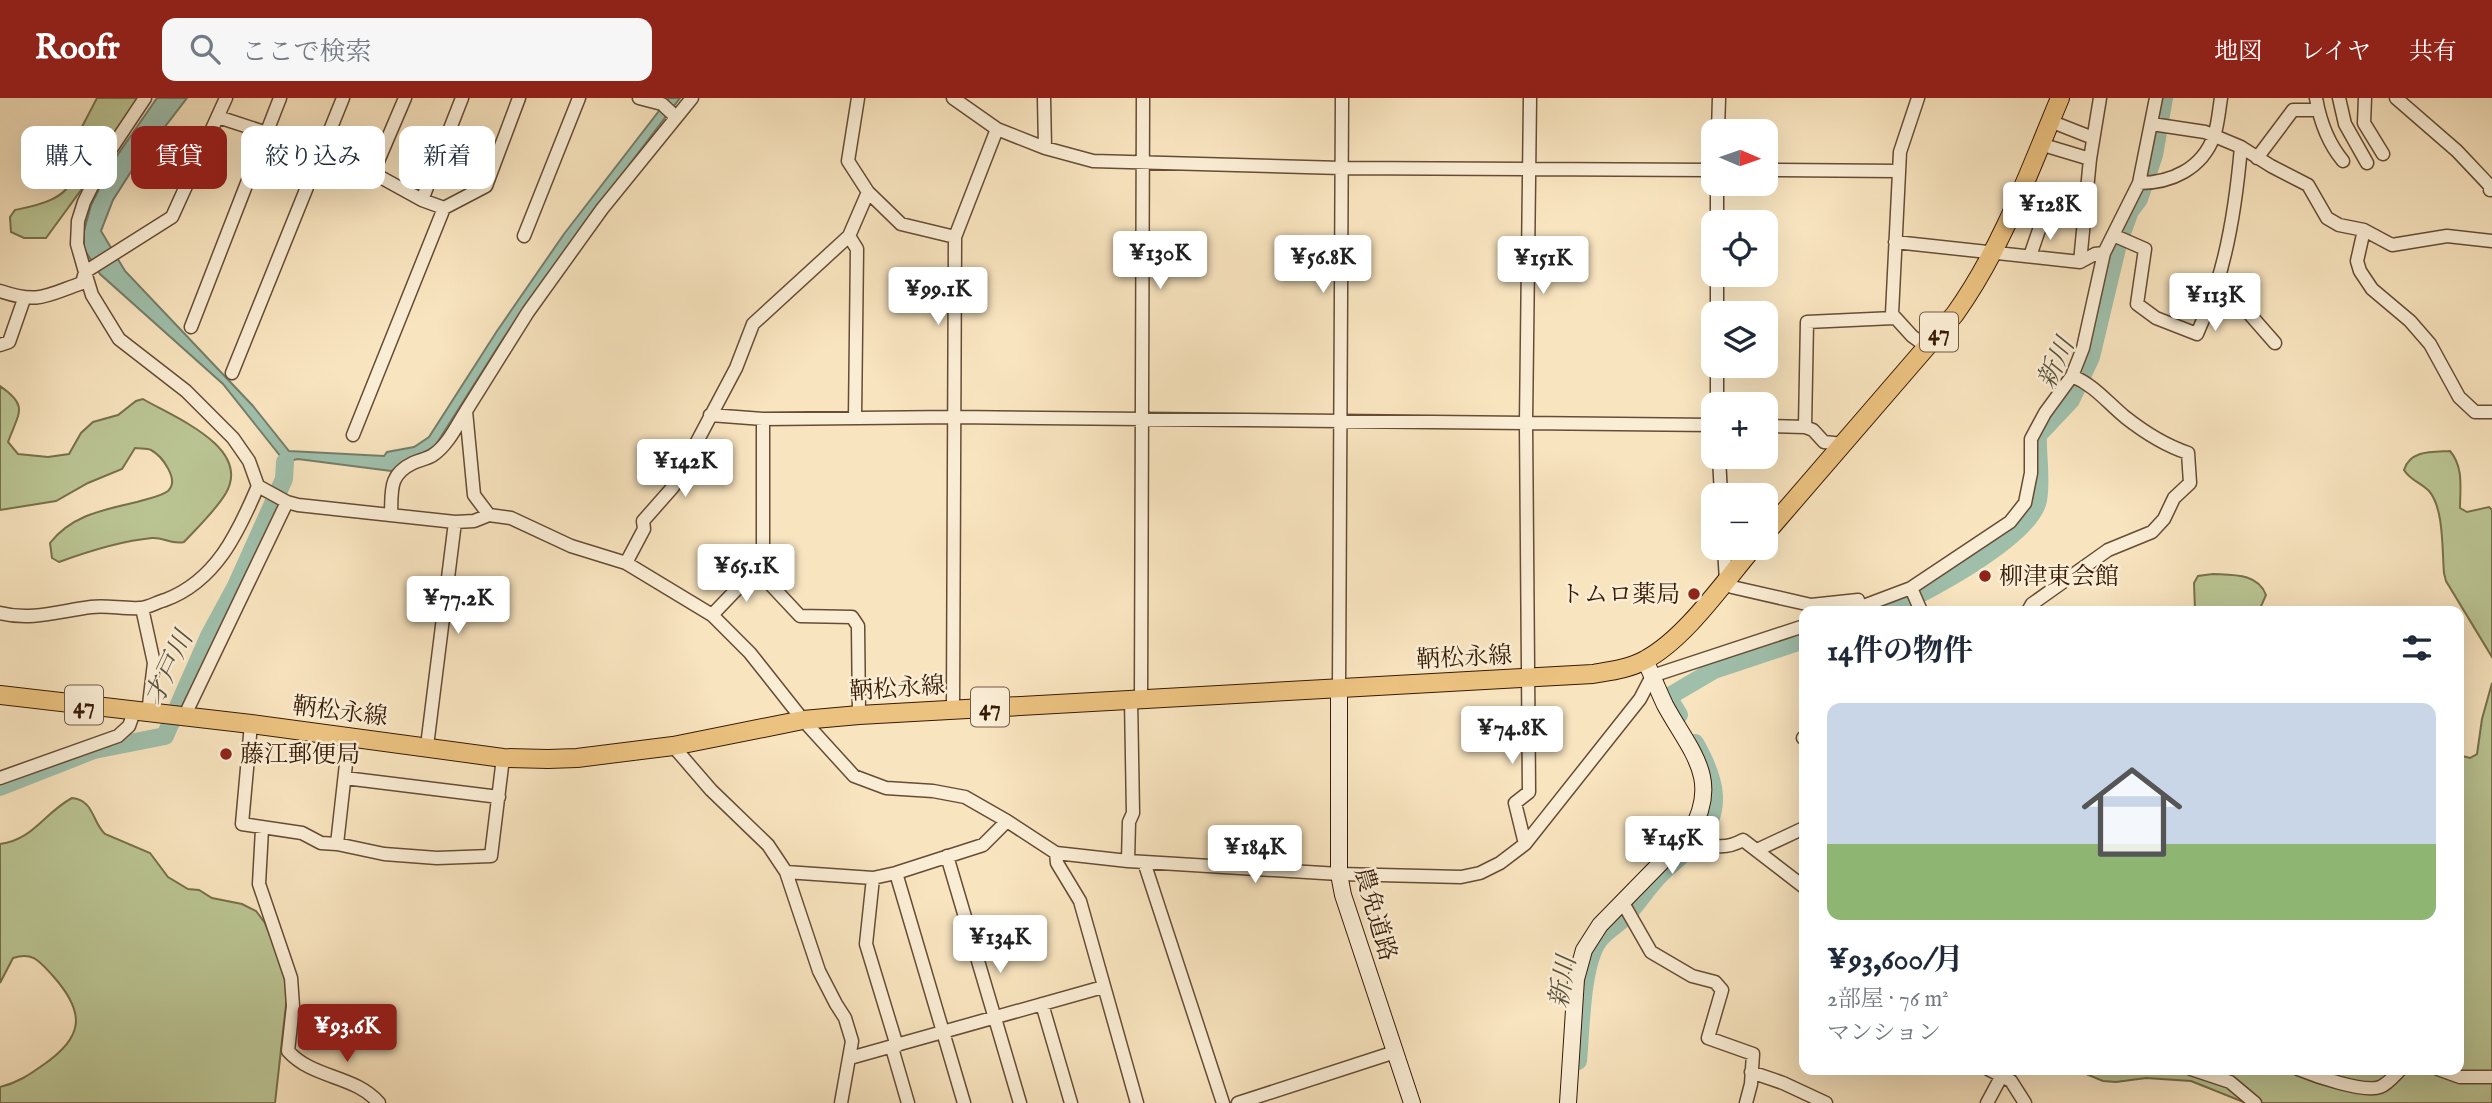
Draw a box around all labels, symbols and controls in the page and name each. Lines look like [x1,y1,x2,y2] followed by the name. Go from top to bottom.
[162,18,652,81] search box
[35,28,120,70] text: Roofr
[186,30,224,68] icon: search
[242,36,372,69] text: ここで検索
[2214,37,2262,68] text: 地図
[2300,37,2371,68] text: レイヤ
[2409,37,2457,68] text: 共有
[1701,119,1778,196] north arrow
[1701,119,1778,560] map controls
[21,126,117,189] chip: 購入
[131,126,227,189] chip: 賃貸
[241,126,385,189] chip: 絞り込み
[399,126,495,189] chip: 新着
[2001,183,2099,242] pin: ¥128K
[2019,190,2081,219] text: ¥128K
[1701,210,1778,287] button: locate
[1111,232,1209,291] pin: ¥130K
[1266,236,1380,295] pin: ¥56.8K
[1494,236,1592,296] pin: ¥151K
[1129,239,1191,268] text: ¥130K
[1290,243,1356,272] text: ¥56.8K
[1514,244,1572,273] text: ¥151K
[881,268,995,327] pin: ¥99.1K
[2166,274,2264,333] pin: ¥113K
[905,275,971,304] text: ¥99.1K
[2185,281,2245,310] text: ¥113K
[1701,301,1778,378] button: layers
[1920,313,1958,352] road number: 47
[2030,330,2084,394] water label: 新川
[1701,392,1778,469] button: +
[636,440,734,499] pin: ¥142K
[653,447,717,476] text: ¥142K
[1701,483,1778,560] button: −
[689,545,803,604] pin: ¥65.1K
[714,552,778,581] text: ¥65.1K
[1999,562,2119,593] place label: 柳津東会館
[1977,568,1993,584] marker: 柳津東会館
[401,576,515,636] pin: ¥77.2K
[1560,580,1680,611] place label: トムロ薬局
[423,584,493,613] text: ¥77.2K
[1686,586,1702,602] marker: トムロ薬局
[138,624,202,711] water label: 才戸川
[2398,629,2436,667] icon: filters
[1827,633,1973,671] text: 14件の物件
[1415,641,1513,676] street label: 鞆松永線
[848,671,946,708] street label: 鞆松永線
[65,685,103,724] road number: 47
[971,688,1009,726] road number: 47
[290,691,389,734] street label: 鞆松永線
[1455,706,1569,766] pin: ¥74.8K
[1477,714,1547,743] text: ¥74.8K
[240,740,360,771] place label: 藤江郵便局
[218,746,234,762] marker: 藤江郵便局
[2069,749,2195,875] icon: home
[1623,816,1721,876] pin: ¥145K
[1641,824,1703,853] text: ¥145K
[1206,826,1304,885] pin: ¥184K
[1224,833,1286,862] text: ¥184K
[1346,864,1403,965] street label: 農免道路
[951,916,1049,975] pin: ¥134K
[969,923,1031,952] text: ¥134K
[1827,942,1964,980] text: ¥93,600/月
[1543,951,1585,1011] water label: 新川
[1827,985,1949,1014] text: 2部屋 · 76 m²
[290,1004,404,1064] pin: ¥93.6K
[314,1012,380,1041] text: ¥93.6K
[1827,1019,1941,1048] text: マンション

